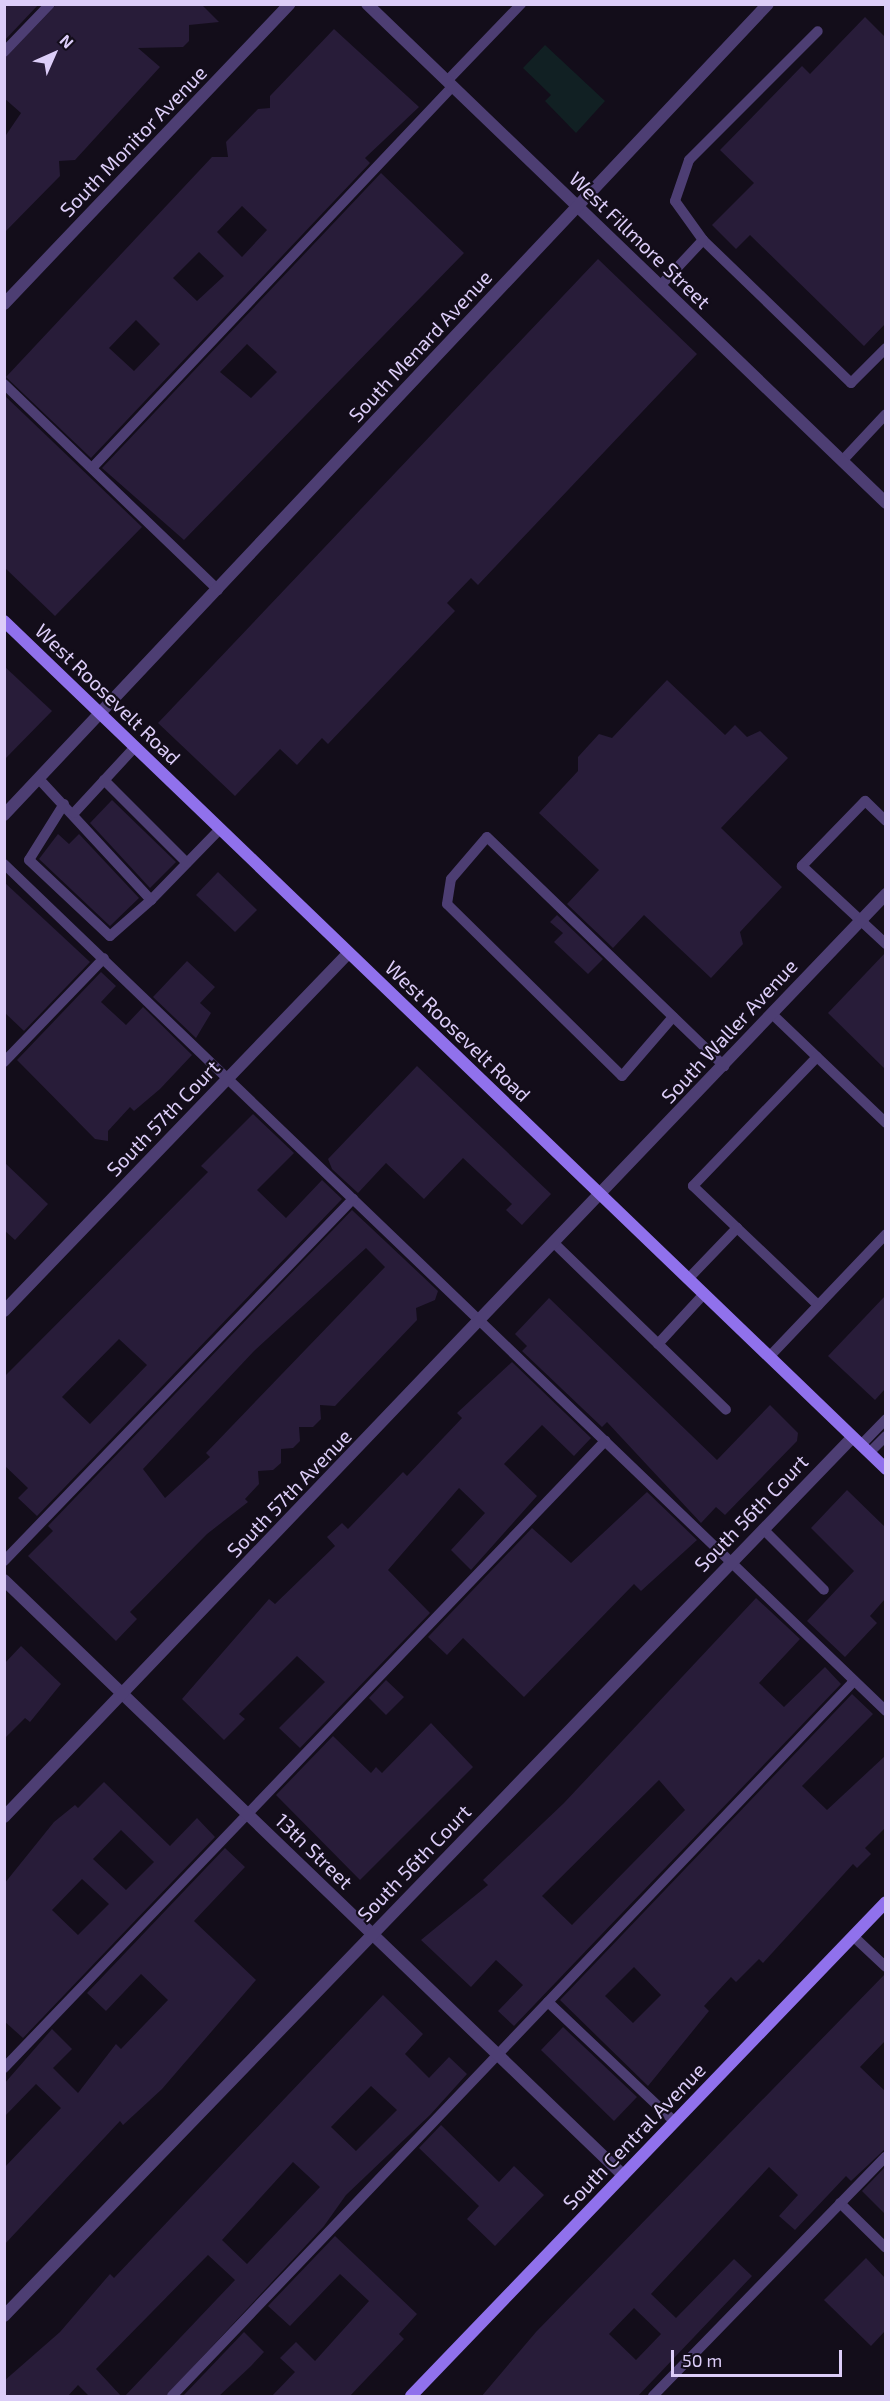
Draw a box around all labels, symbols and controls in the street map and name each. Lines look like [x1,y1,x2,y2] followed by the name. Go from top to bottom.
[24,24,84,84] north arrow
[56,30,78,52] text: N
[54,60,212,222] street label: South Monitor Avenue
[565,167,715,313] street label: West Fillmore Street
[343,265,497,427] street label: South Menard Avenue
[30,618,186,770] street label: West Roosevelt Road
[656,954,802,1108] street label: South Waller Avenue
[380,955,536,1107] street label: West Roosevelt Road
[102,1055,224,1181] street label: South 57th Court
[222,1424,356,1562] street label: South 57th Avenue
[689,1450,813,1576] street label: South 56th Court
[352,1800,476,1926] street label: South 56th Court
[270,1808,358,1894] street label: 13th Street
[557,2057,711,2215] street label: South Central Avenue
[674,2338,845,2376] scale bar
[682,2349,722,2371] text: 50 m

